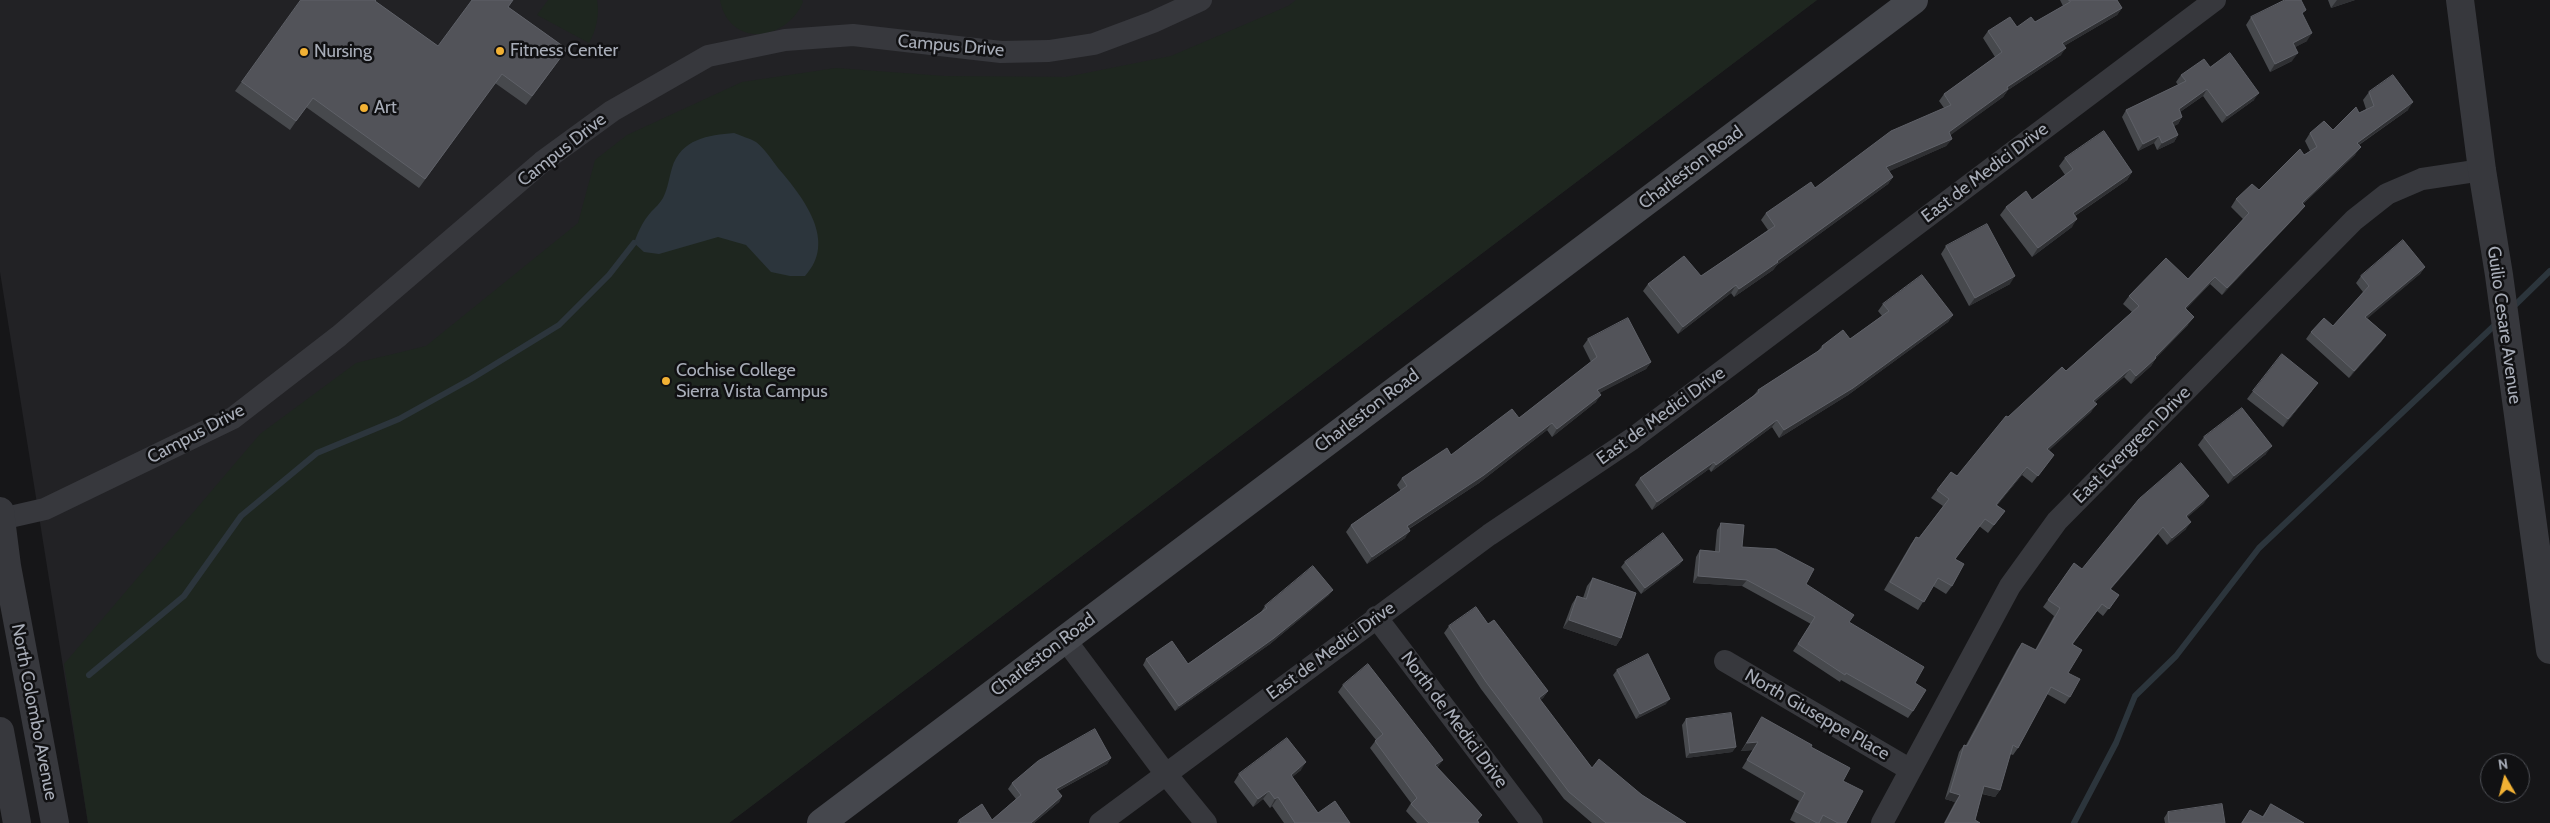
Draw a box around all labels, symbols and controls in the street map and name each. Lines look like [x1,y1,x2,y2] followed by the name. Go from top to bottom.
[897,31,1005,61] street label: Campus Drive
[510,40,618,62] place label: Fitness Center
[314,41,372,63] place label: Nursing
[494,45,506,57] marker: Fitness Center
[298,46,310,58] marker: Nursing
[374,97,397,119] place label: Art
[358,102,370,114] marker: Art
[513,109,611,191] street label: Campus Drive
[1917,118,2053,228] street label: East de Medici Drive
[1635,122,1747,214] street label: Charleston Road
[2482,245,2526,405] street label: Guilio Cesare Avenue
[676,360,828,402] place label: Cochise College Sierra Vista Campus
[1593,362,1729,470] street label: East de Medici Drive
[1311,365,1423,457] street label: Charleston Road
[660,375,672,387] marker: Cochise College Sierra Vista Campus
[2069,382,2195,508] street label: East Evergreen Drive
[144,399,248,469] street label: Campus Drive
[1263,597,1399,705] street label: East de Medici Drive
[987,609,1099,701] street label: Charleston Road
[6,622,62,802] street label: North Colombo Avenue
[1396,648,1512,792] street label: North de Medici Drive
[1741,665,1893,765] street label: North Giuseppe Place
[2480,753,2530,803] north arrow
[2497,755,2509,774] text: N

